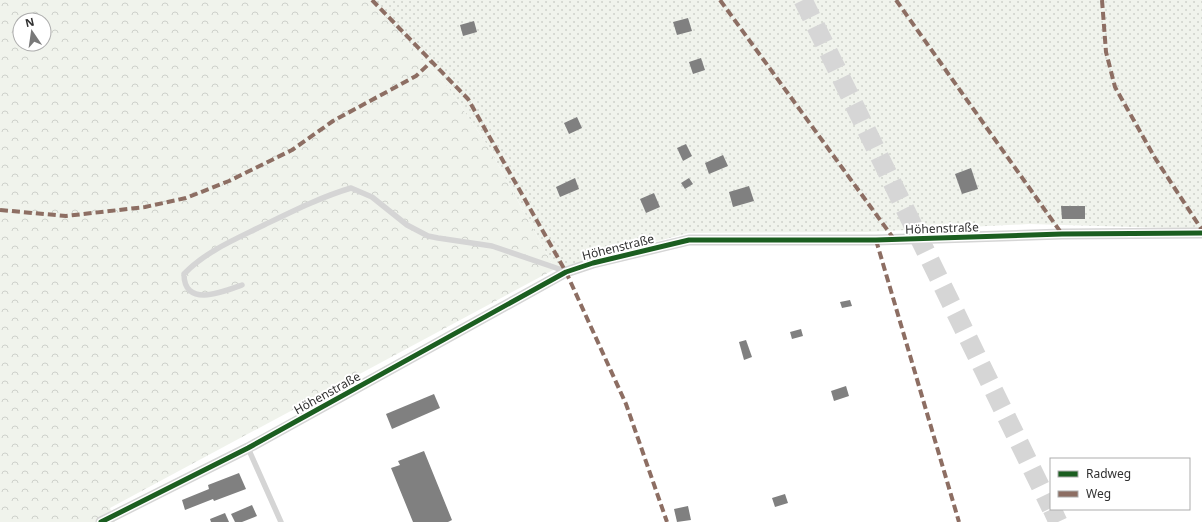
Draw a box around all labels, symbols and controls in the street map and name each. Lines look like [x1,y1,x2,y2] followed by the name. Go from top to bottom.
[12,12,52,52] north arrow
[24,13,36,30] text: N
[905,218,979,238] street label: Höhenstraße
[580,230,656,264] street label: Höhenstraße
[291,368,364,418] street label: Höhenstraße
[1050,458,1190,510] legend
[1086,465,1131,482] text: Radweg
[1086,485,1111,502] text: Weg

